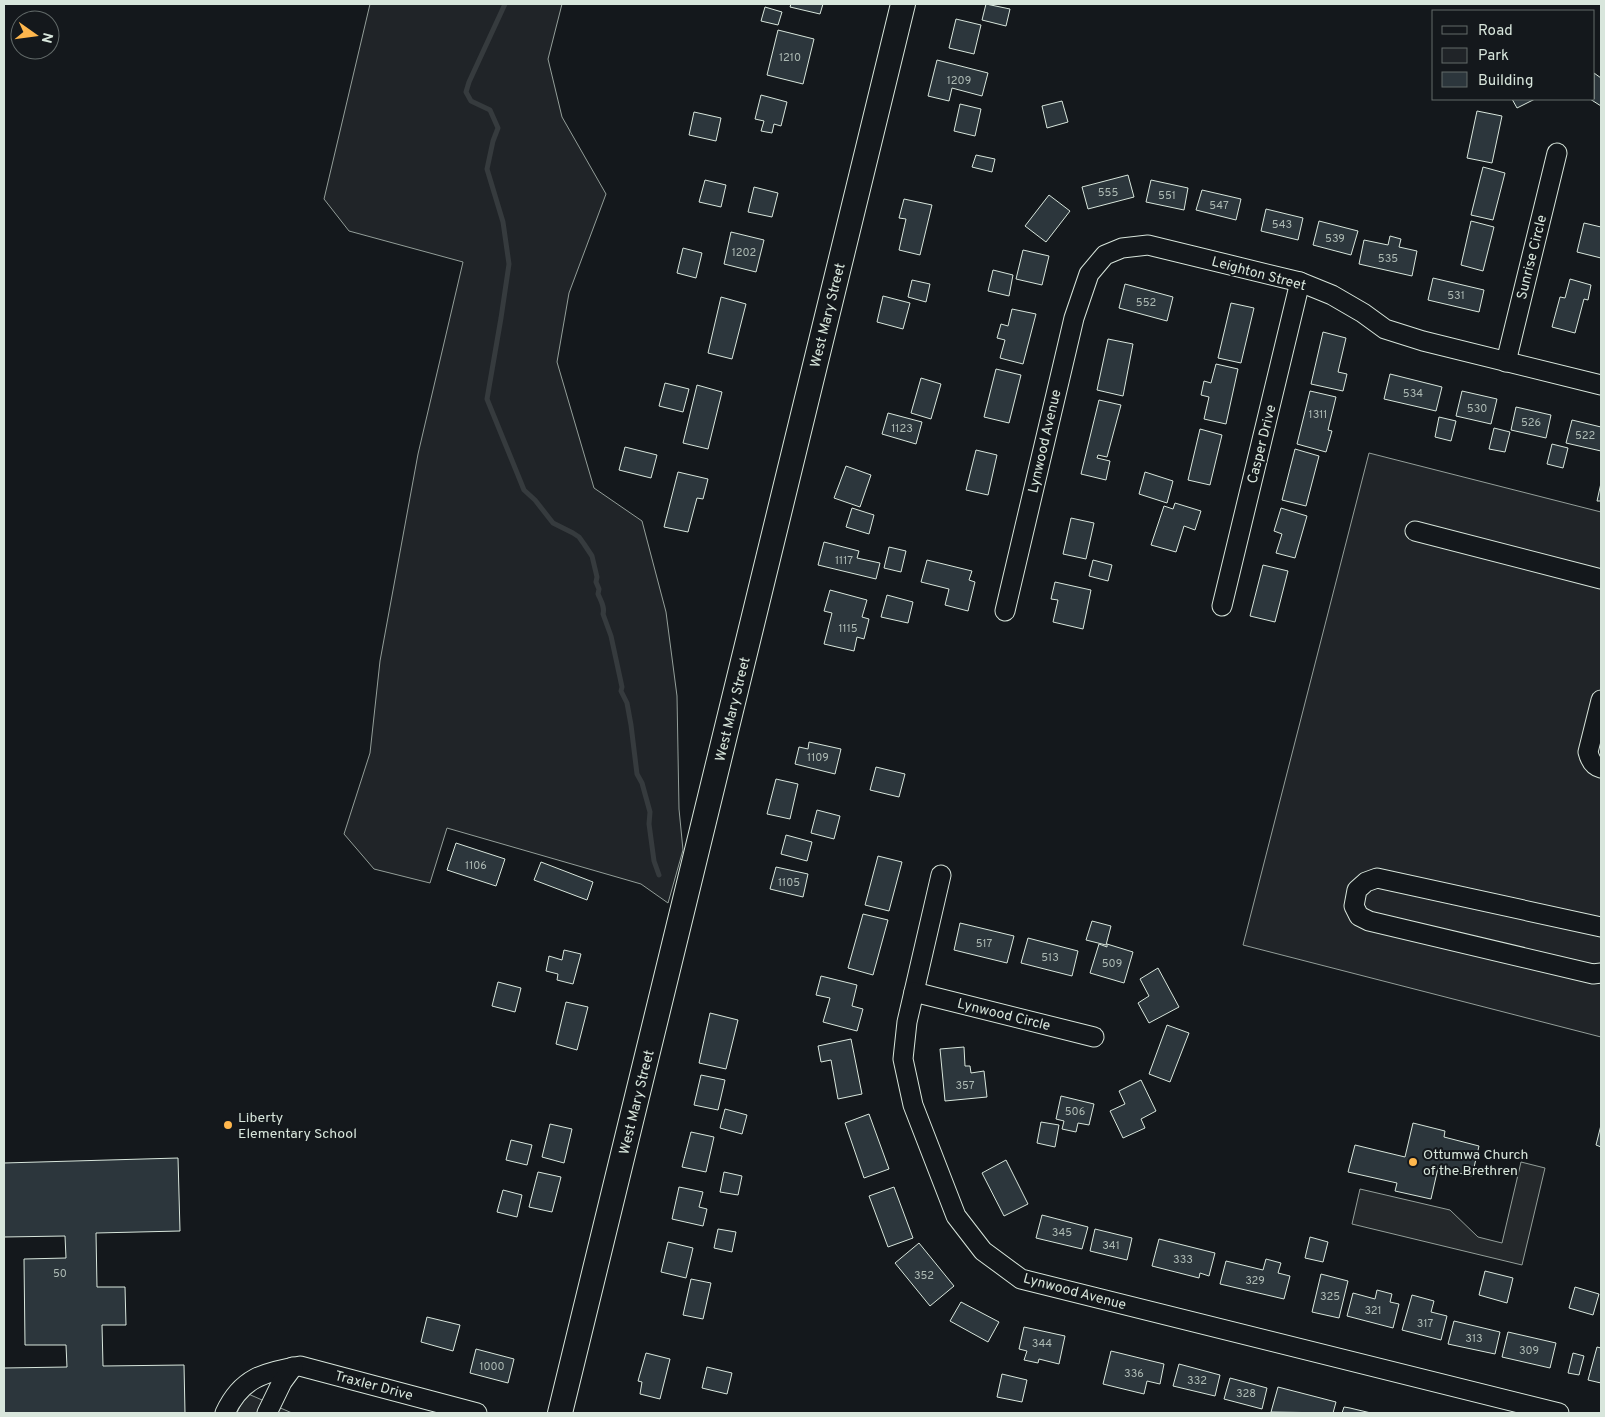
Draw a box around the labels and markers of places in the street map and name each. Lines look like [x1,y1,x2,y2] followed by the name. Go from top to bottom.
[238,1110,357,1143] place label: Liberty Elementary School
[222,1119,234,1131] marker: Liberty Elementary School
[1423,1147,1528,1180] place label: Ottumwa Church of the Brethren
[1407,1156,1419,1168] marker: Ottumwa Church of the Brethren

